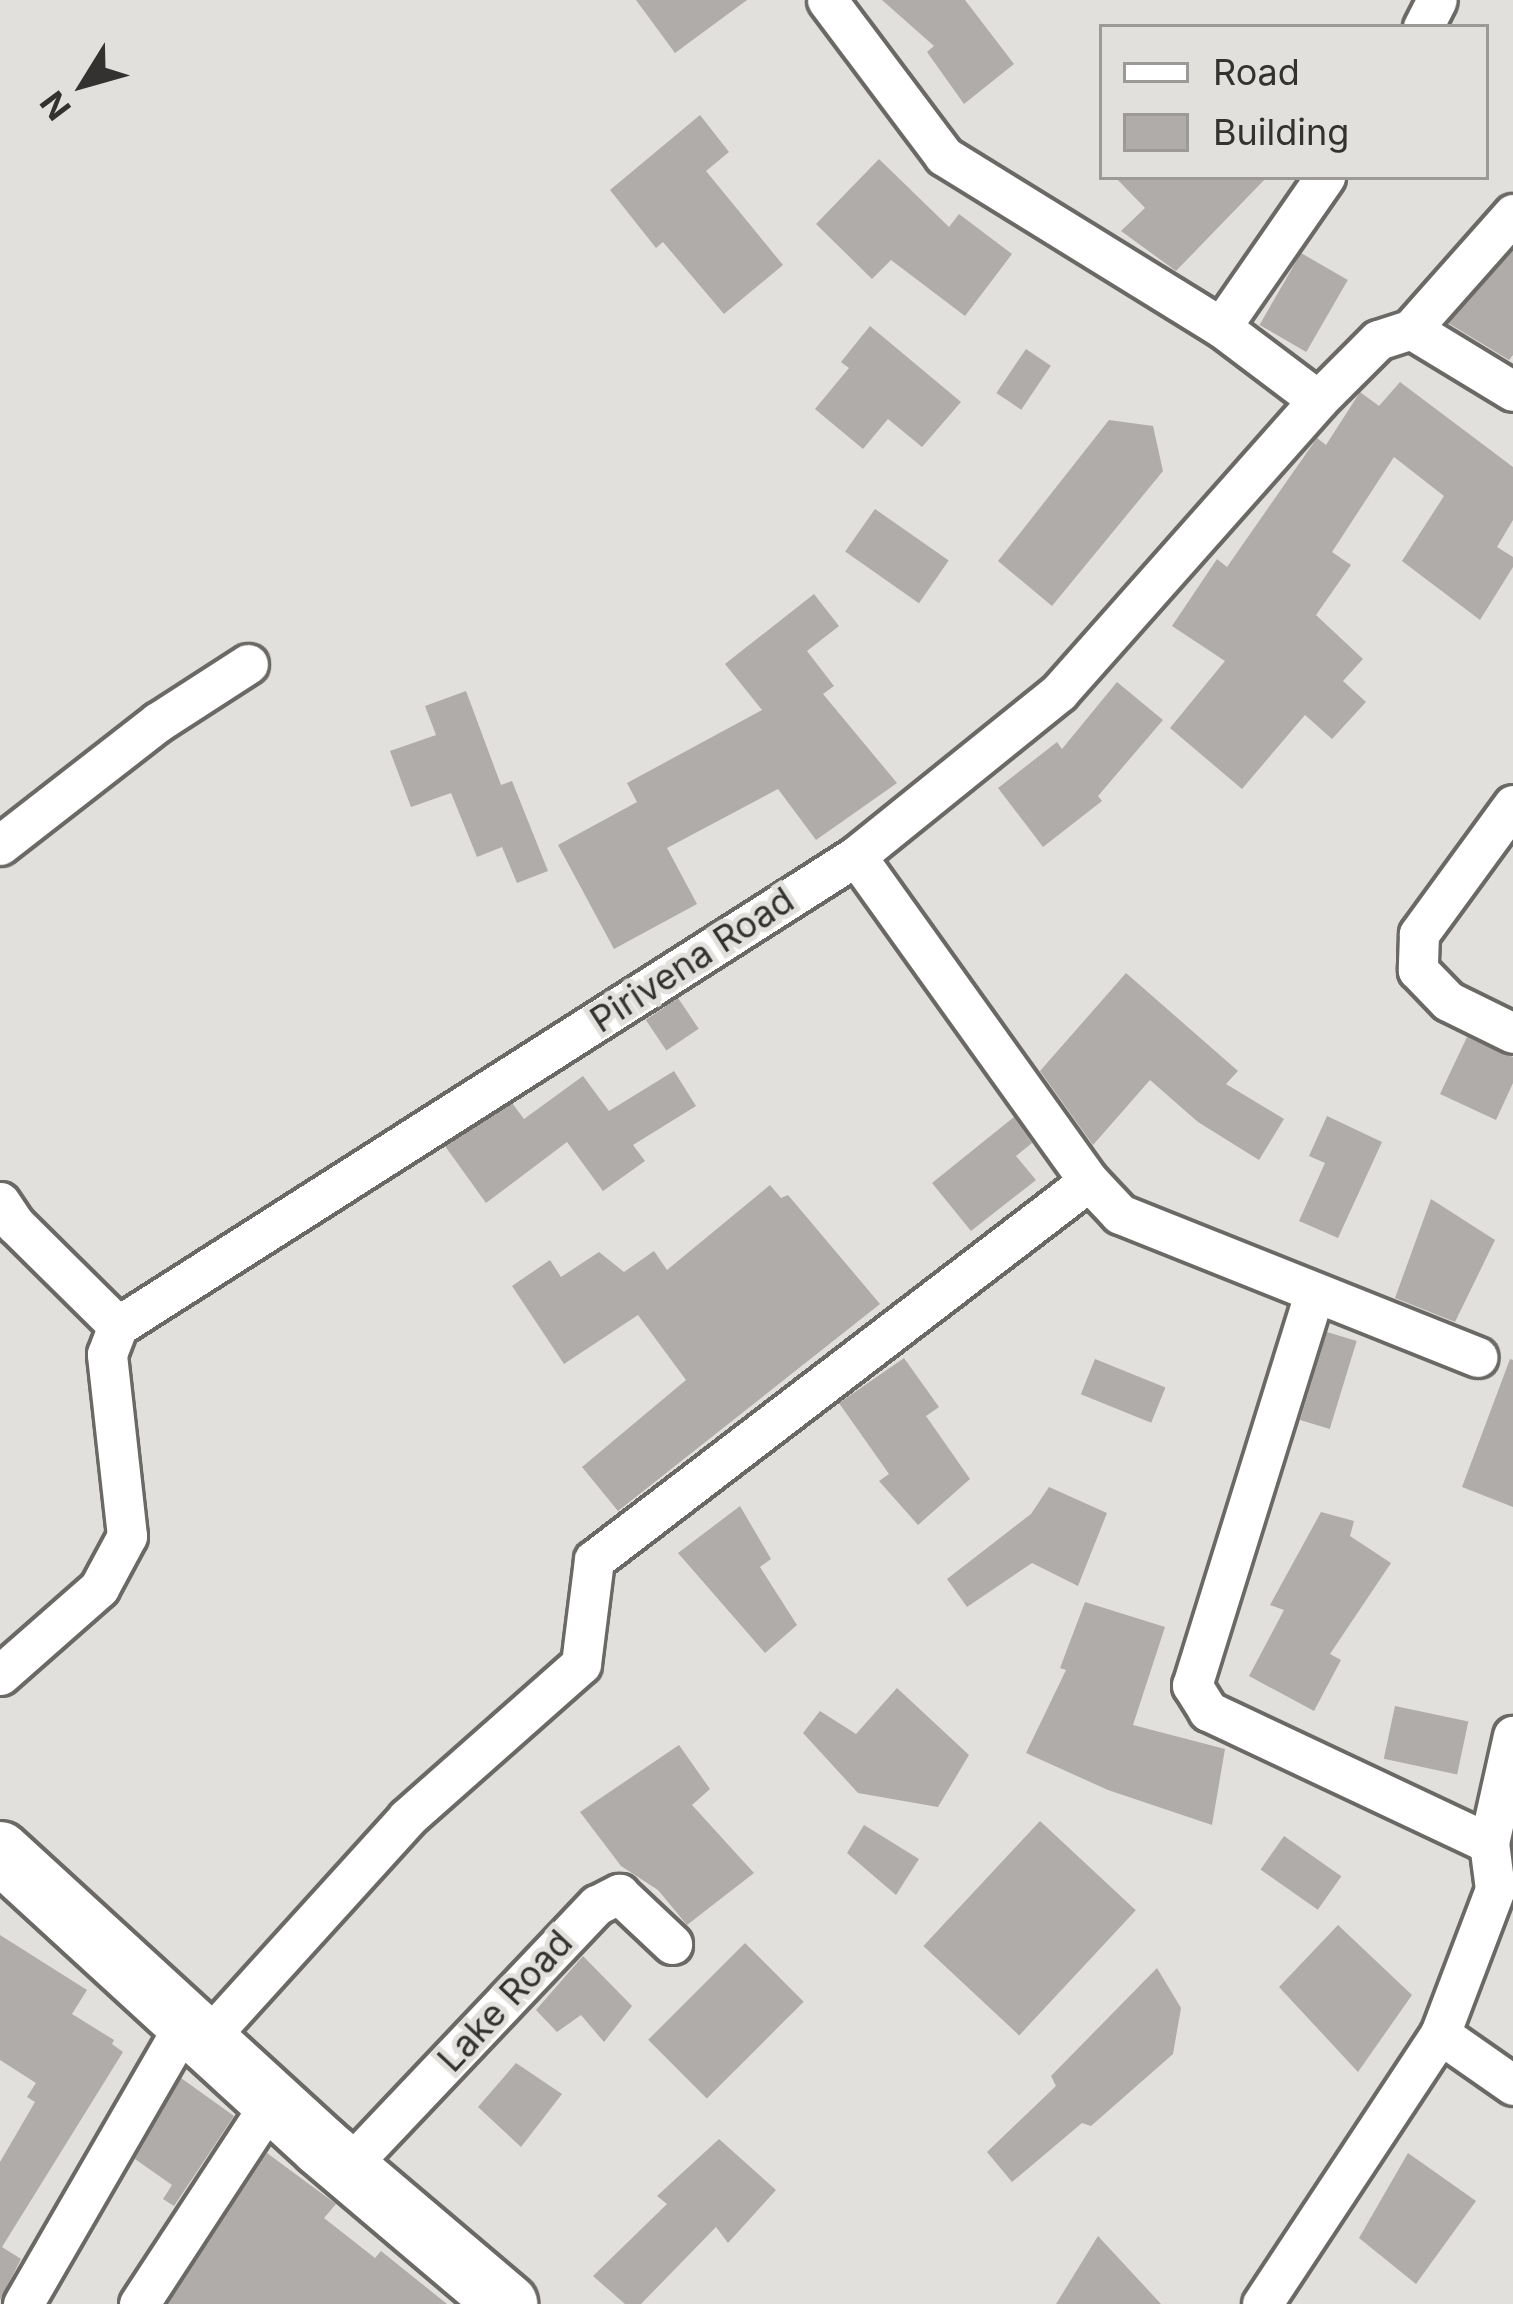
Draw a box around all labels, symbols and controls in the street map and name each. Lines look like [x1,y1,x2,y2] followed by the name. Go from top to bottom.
[24,24,144,144] north arrow
[1099,24,1489,180] legend
[1213,50,1300,94] text: Road
[32,84,79,128] text: N
[1213,110,1349,154] text: Building
[582,878,802,1042] street label: Pirivena Road
[429,1921,581,2081] street label: Lake Road

